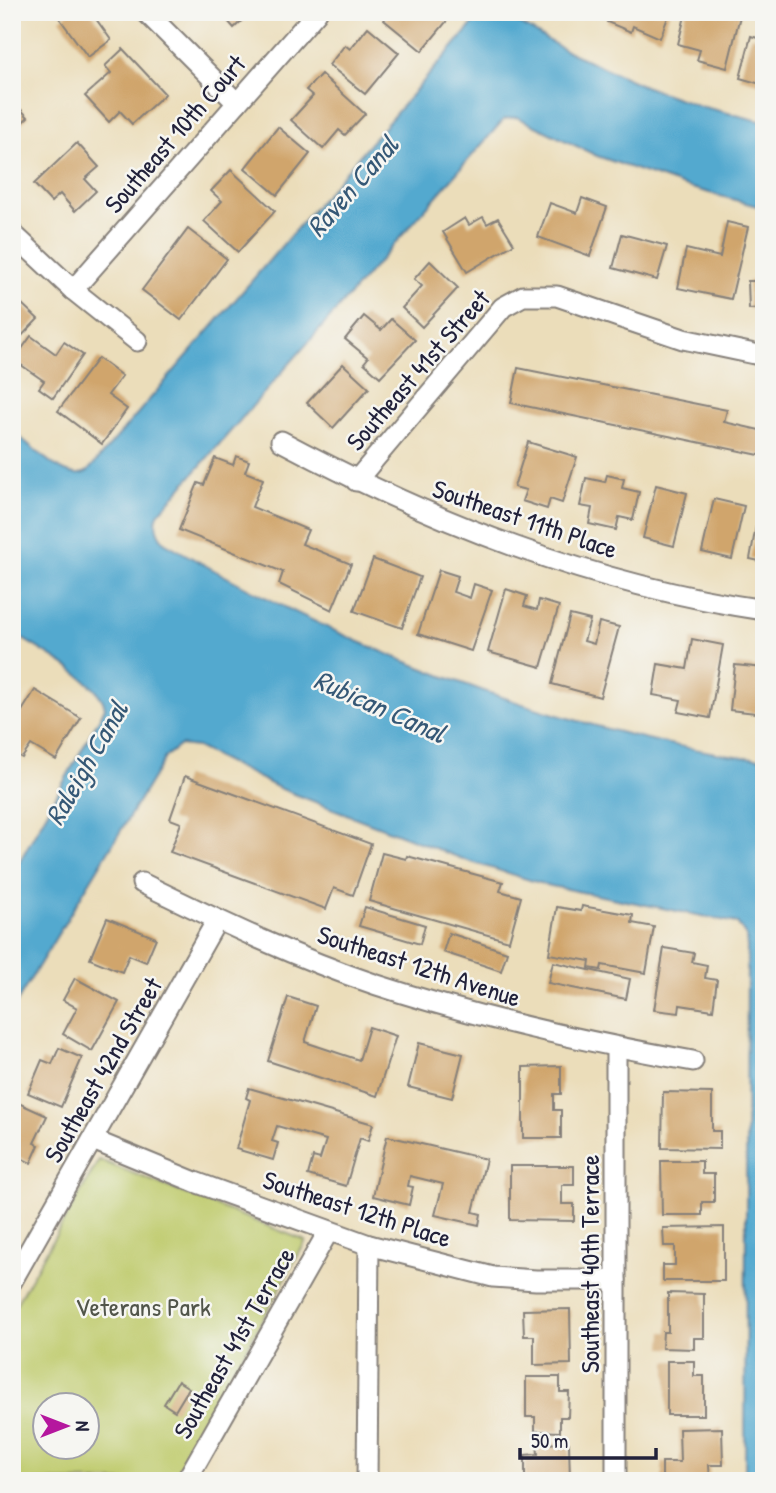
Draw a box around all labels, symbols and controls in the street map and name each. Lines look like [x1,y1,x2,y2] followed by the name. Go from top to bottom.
[96,46,254,220] street label: Southeast 10th Court
[297,126,408,245] water label: Raven Canal
[338,281,498,458] street label: Southeast 41st Street
[428,471,622,566] street label: Southeast 11th Place
[308,660,453,752] water label: Rubican Canal
[35,693,137,832] water label: Raleigh Canal
[313,916,525,1015] street label: Southeast 12th Avenue
[35,970,170,1169] street label: Southeast 42nd Street
[572,1155,607,1373] street label: Southeast 40th Terrace
[259,1162,456,1255] street label: Southeast 12th Place
[165,1241,303,1445] street label: Southeast 41st Terrace
[75,1289,211,1324] park label: Veterans Park
[32,1392,102,1462] north arrow
[520,1416,657,1460] scale bar
[70,1421,96,1431] text: N
[531,1426,568,1455] text: 50 m

